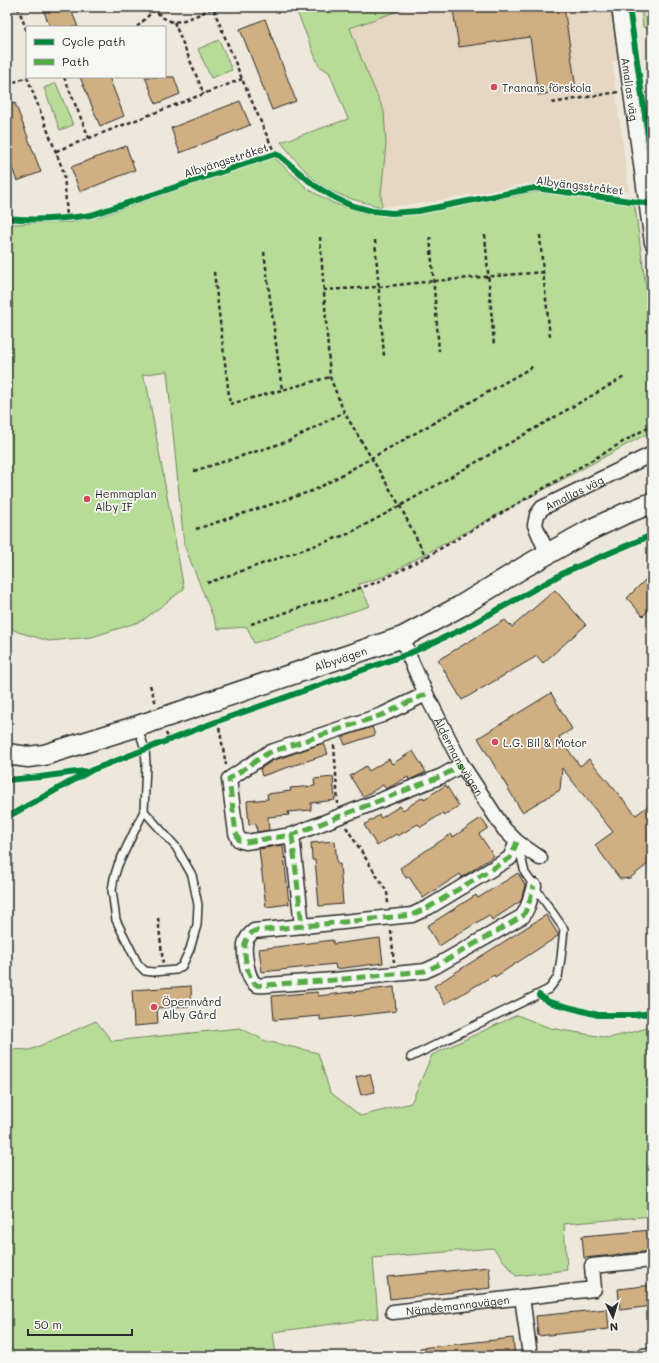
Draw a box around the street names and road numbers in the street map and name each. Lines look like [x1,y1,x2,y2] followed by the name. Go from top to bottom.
[619,57,642,122] street label: Amalias väg
[182,139,270,181] street label: Albyängsstråket
[535,172,625,198] street label: Albyängsstråket
[542,472,606,513] street label: Amalias väg
[312,642,369,674] street label: Albyvägen
[431,714,487,798] street label: Åldermansvägen
[405,1291,510,1318] street label: Nämdemannavägen

